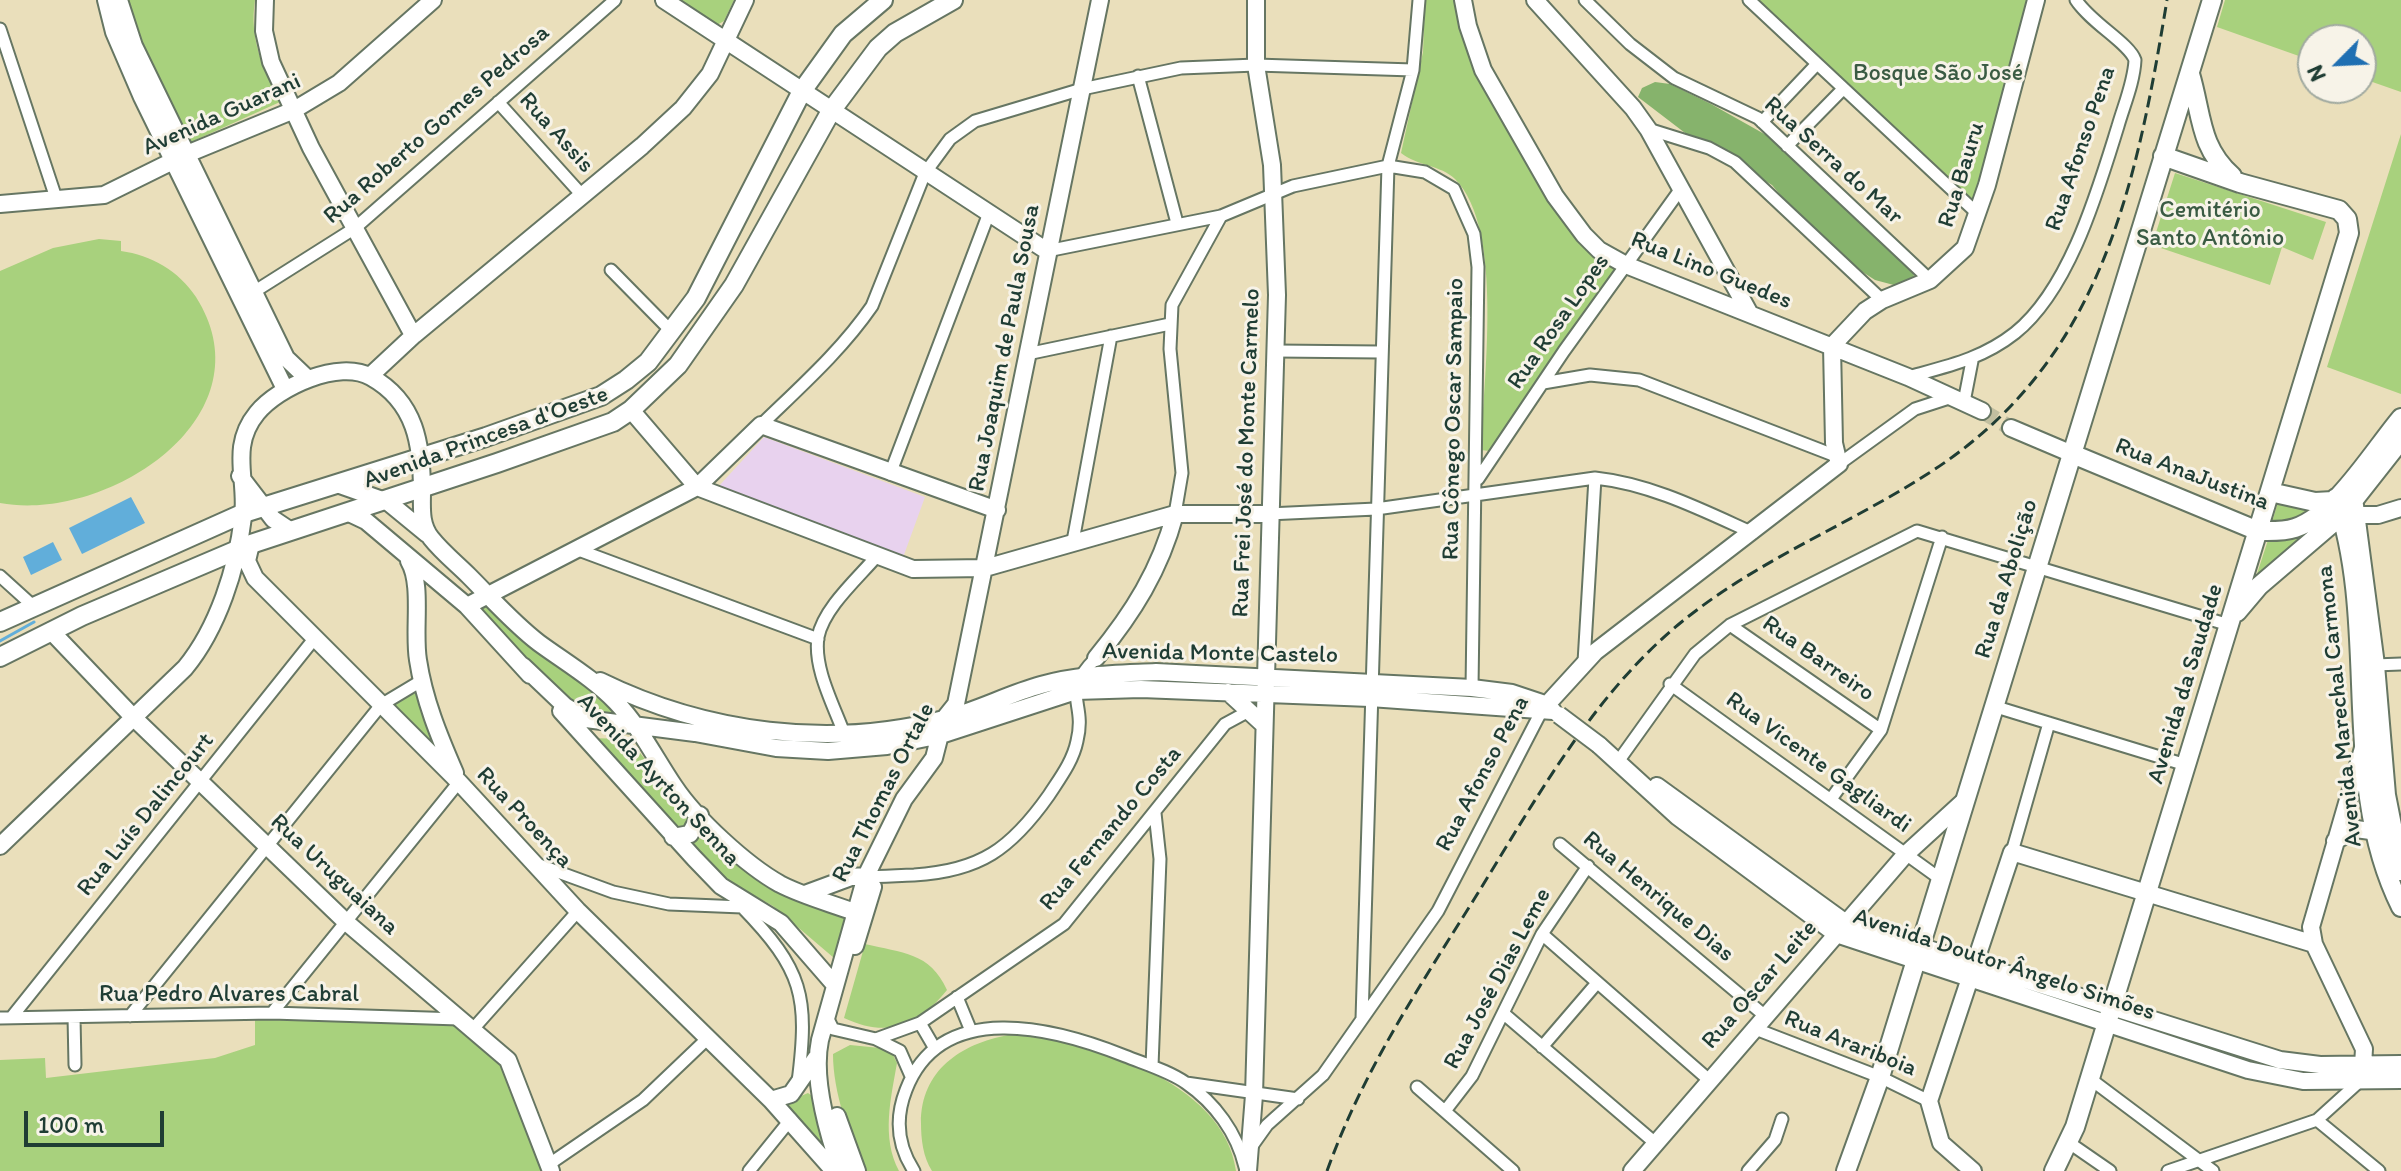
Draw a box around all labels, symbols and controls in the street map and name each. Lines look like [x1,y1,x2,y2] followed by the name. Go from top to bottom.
[318,19,556,231] street label: Rua Roberto Gomes Pedrosa
[2297,24,2377,104] north arrow
[1853,60,2023,88] park label: Bosque São José
[2301,61,2332,85] text: N
[2039,63,2123,235] street label: Rua Afonso Pena
[138,67,306,163] street label: Avenida Guarani
[512,87,600,179] street label: Rua Assis
[1757,91,1909,231] street label: Rua Serra do Mar
[1932,119,1992,231] street label: Rua Bauru
[2136,197,2284,253] park label: Cemitério Santo Antônio
[963,202,1047,494] street label: Rua Joaquim de Paula Sousa
[1626,226,1796,316] street label: Rua Lino Guedes
[1502,249,1616,395] street label: Rua Rosa Lopes
[1437,278,1471,560] street label: Rua Cônego Oscar Sampaio
[1227,288,1267,618] street label: Rua Frei José do Monte Carmelo
[360,380,612,496] street label: Avenida Princesa d'Oeste
[2111,432,2273,518] street label: Rua AnaJustina
[1969,496,2045,662] street label: Rua da Abolição
[2311,564,2369,848] street label: Avenida Marechal Carmona
[2142,580,2230,788] street label: Avenida da Saudade
[1756,610,1880,708] street label: Rua Barreiro
[1102,638,1338,670] street label: Avenida Monte Castelo
[1720,686,1916,840] street label: Rua Vicente Gagliardi
[570,687,746,873] street label: Avenida Ayrton Senna
[1430,691,1536,857] street label: Rua Afonso Pena
[826,698,942,888] street label: Rua Thomas Ortale
[71,728,221,902] street label: Rua Luís Dalincourt
[1034,741,1188,917] street label: Rua Fernando Costa
[470,761,578,875] street label: Rua Proença
[264,808,404,942] street label: Rua Uruguaiana
[1576,825,1740,969] street label: Rua Henrique Dias
[1438,883,1558,1075] street label: Rua José Dias Leme
[1850,903,2158,1027] street label: Avenida Doutor Ângelo Simões
[1696,915,1824,1055] street label: Rua Oscar Leite
[99,981,359,1009] street label: Rua Pedro Alvares Cabral
[1780,1004,1920,1084] street label: Rua Arariboia
[28,1095,168,1145] scale bar
[38,1110,104,1139] text: 100 m

